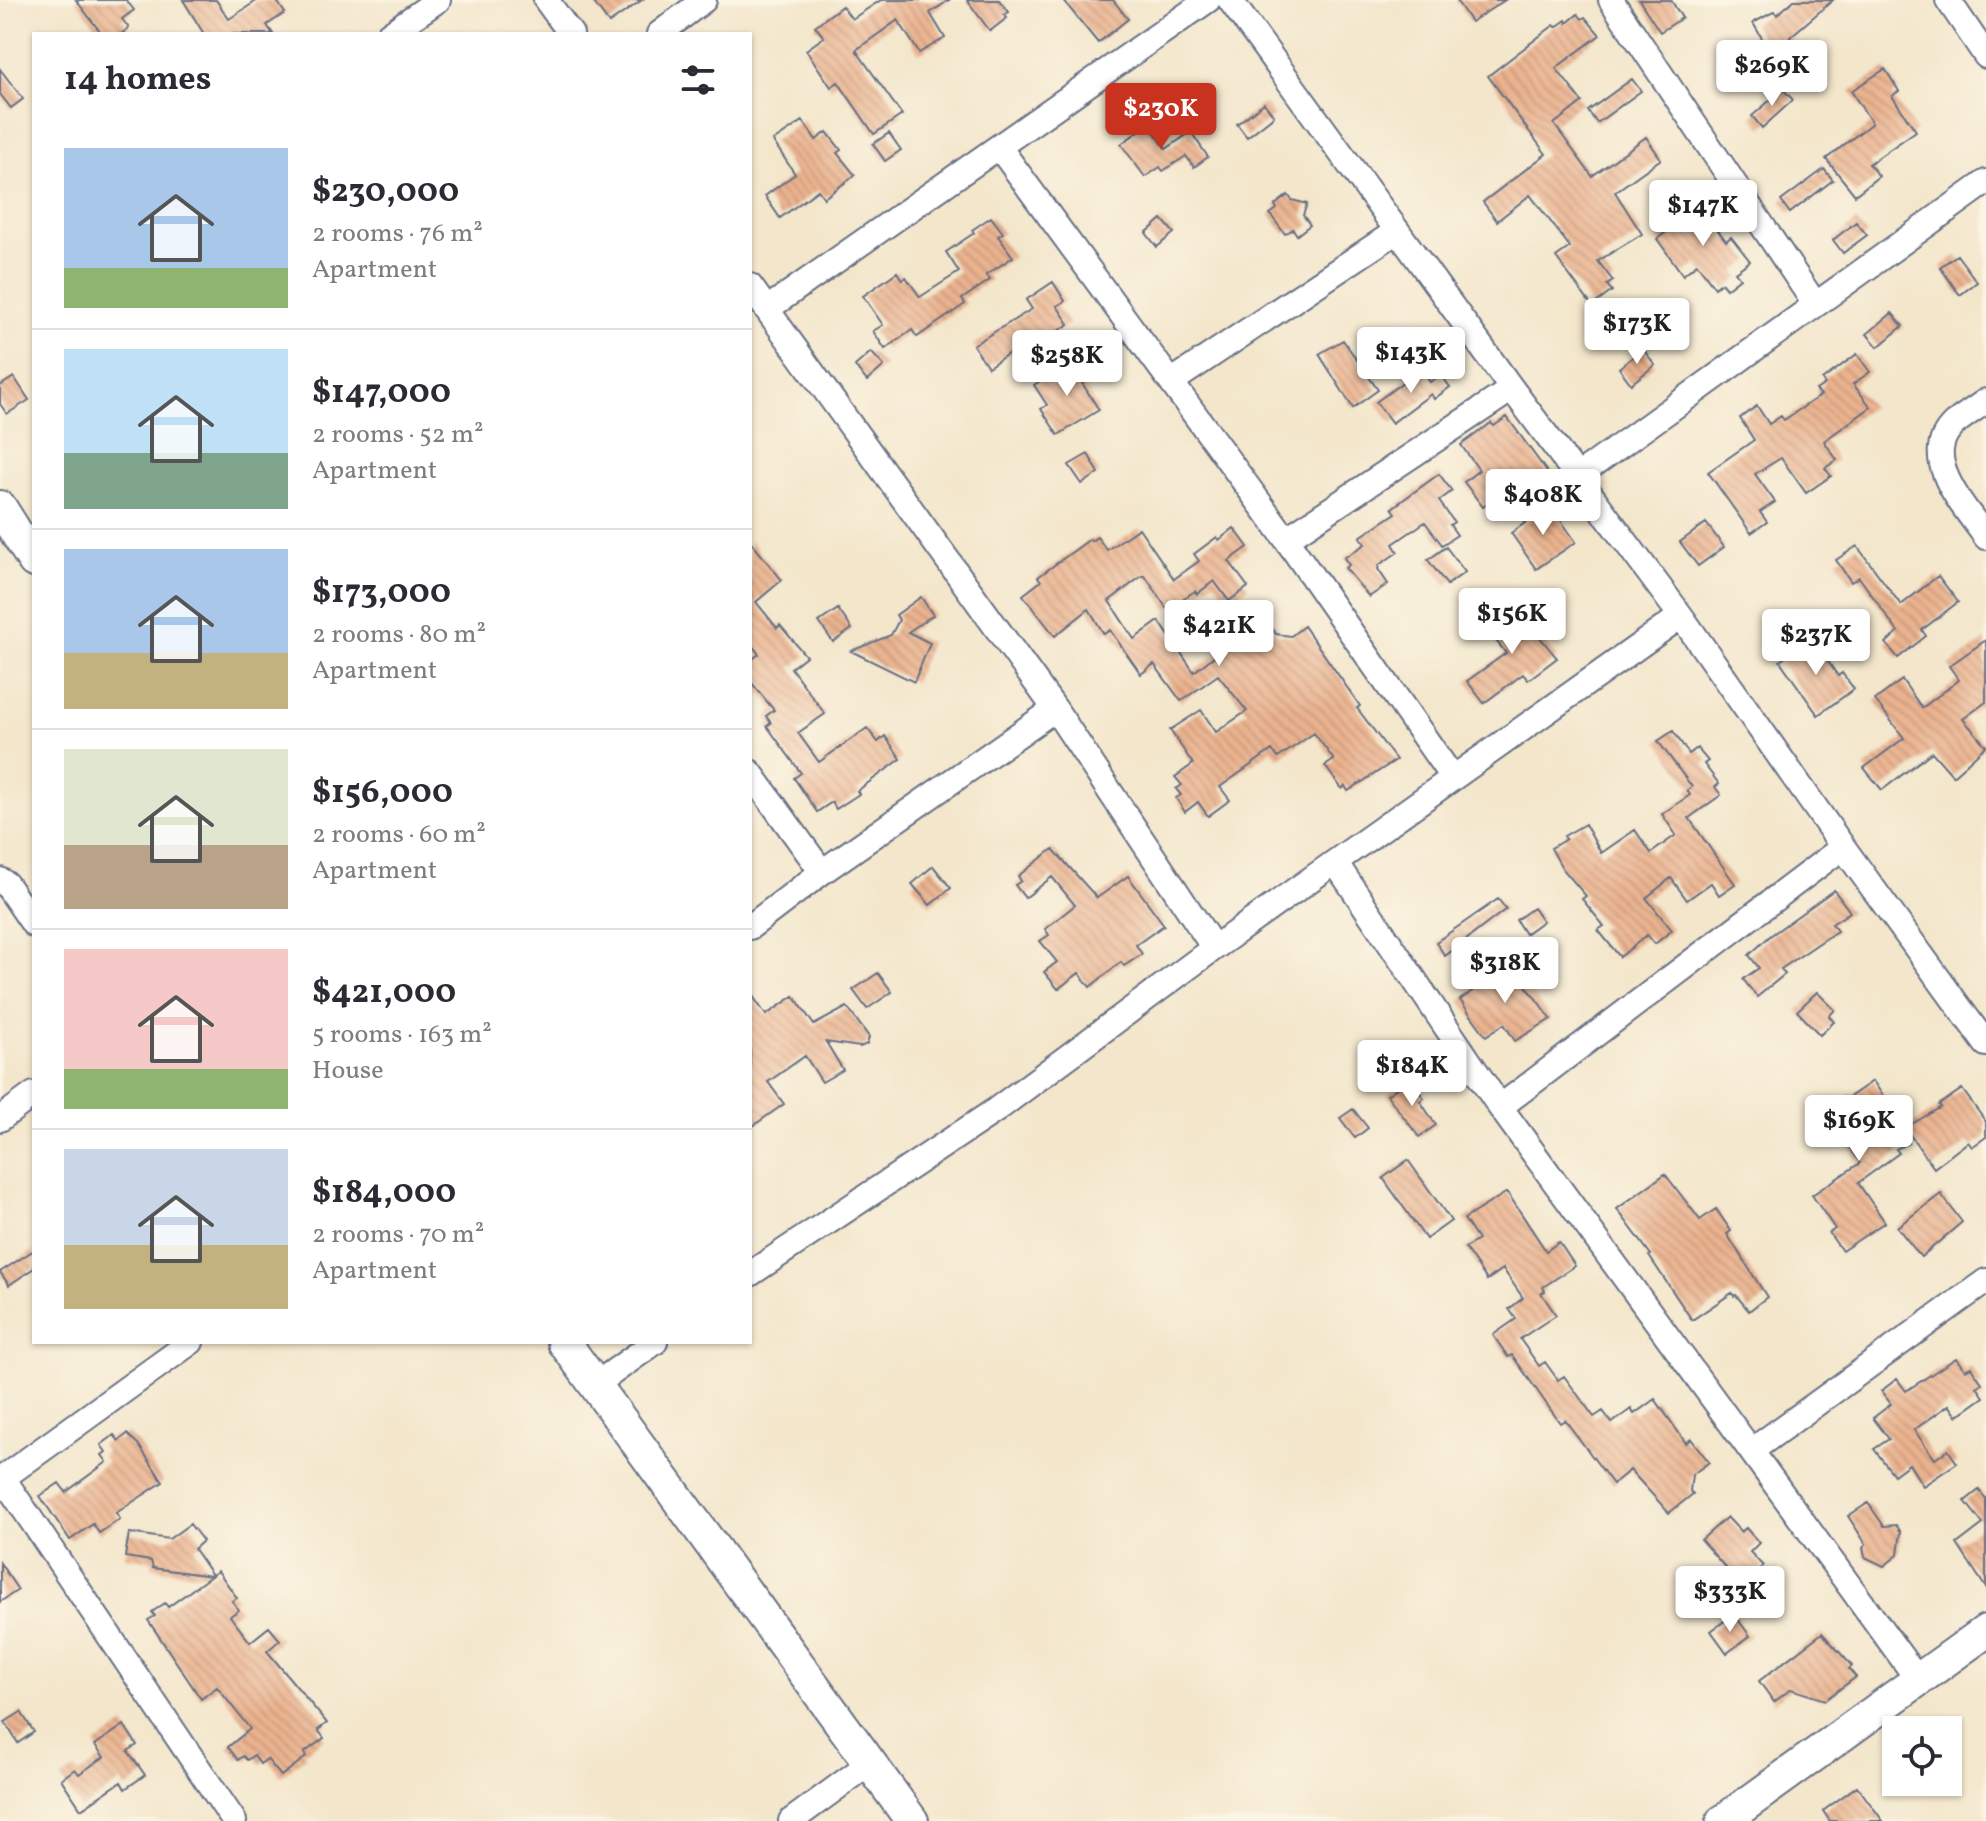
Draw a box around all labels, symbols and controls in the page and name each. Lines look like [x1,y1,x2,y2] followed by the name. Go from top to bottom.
[1716,40,1828,108] pin: $269K
[1734,48,1810,84] text: $269K
[64,57,211,104] text: 14 homes
[676,58,720,102] icon: filters
[1105,83,1217,151] pin: $230K
[1123,91,1199,127] text: $230K
[312,169,459,216] text: $230,000
[128,180,224,276] icon: home
[1647,180,1759,248] pin: $147K
[1667,188,1739,224] text: $147K
[312,216,483,252] text: 2 rooms · 76 m²
[312,252,437,288] text: Apartment
[1581,298,1693,366] pin: $173K
[1602,306,1672,342] text: $173K
[1355,327,1467,395] pin: $143K
[1011,330,1123,398] pin: $258K
[1375,335,1447,371] text: $143K
[1030,338,1104,374] text: $258K
[312,370,451,417] text: $147,000
[128,381,224,477] icon: home
[312,417,484,453] text: 2 rooms · 52 m²
[312,453,437,489] text: Apartment
[1487,469,1599,537] pin: $408K
[1504,477,1582,513] text: $408K
[312,570,451,617] text: $173,000
[128,581,224,677] icon: home
[1456,588,1568,656] pin: $156K
[1477,596,1547,632] text: $156K
[1163,600,1275,668] pin: $421K
[1182,608,1256,644] text: $421K
[1760,609,1872,677] pin: $237K
[312,617,486,653] text: 2 rooms · 80 m²
[1780,617,1852,653] text: $237K
[312,653,437,689] text: Apartment
[312,770,453,817] text: $156,000
[128,781,224,877] icon: home
[312,817,486,853] text: 2 rooms · 60 m²
[312,853,437,889] text: Apartment
[1449,937,1561,1005] pin: $318K
[1469,945,1541,981] text: $318K
[312,970,456,1017] text: $421,000
[128,981,224,1077] icon: home
[312,1017,492,1053] text: 5 rooms · 163 m²
[1356,1040,1468,1108] pin: $184K
[1375,1048,1449,1084] text: $184K
[312,1053,384,1089] text: House
[1803,1095,1915,1163] pin: $169K
[1823,1103,1895,1139] text: $169K
[312,1170,456,1217] text: $184,000
[128,1181,224,1277] icon: home
[312,1217,484,1253] text: 2 rooms · 70 m²
[312,1253,437,1289] text: Apartment
[1674,1566,1786,1634] pin: $333K
[1694,1574,1766,1610] text: $333K
[1882,1716,1962,1796] map controls
[1882,1716,1962,1796] button: locate

